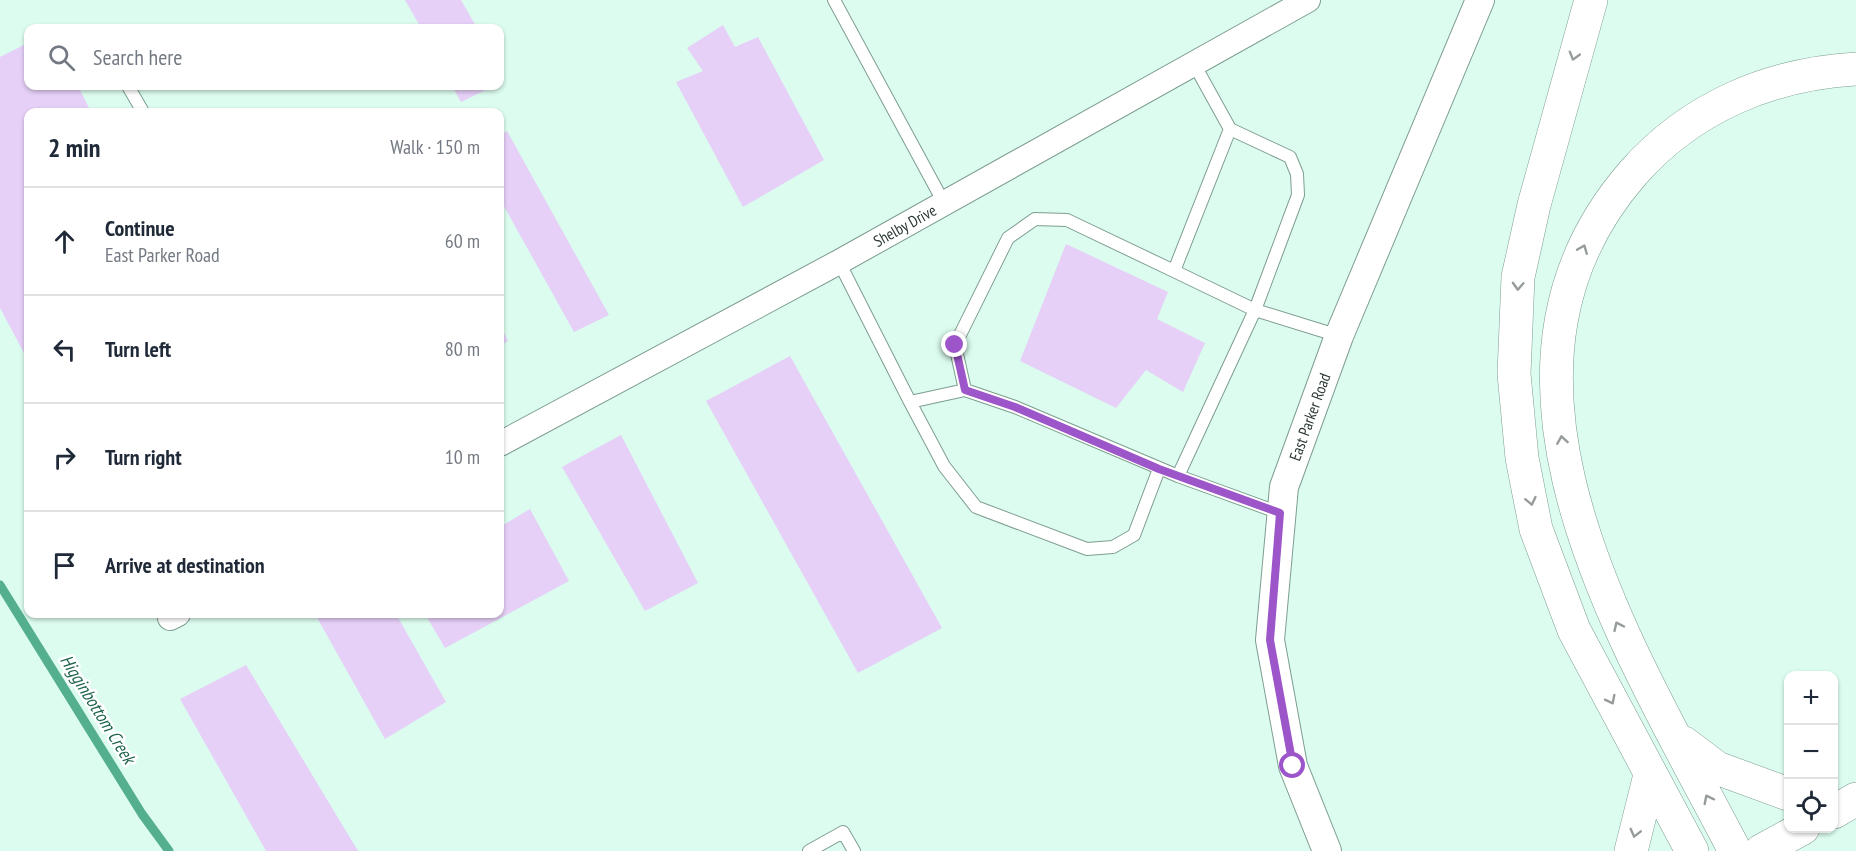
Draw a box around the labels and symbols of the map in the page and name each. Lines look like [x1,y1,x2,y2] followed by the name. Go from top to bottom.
[1569,50,1581,61] one-way arrow
[870,200,940,251] street label: Shelby Drive
[1576,244,1588,255] one-way arrow
[1512,282,1525,291] one-way arrow
[941,331,967,357] route end
[1284,370,1335,463] street label: East Parker Road
[1557,435,1569,444] one-way arrow
[1523,495,1536,505] one-way arrow
[1614,621,1626,632] one-way arrow
[55,650,142,769] water label: Higginbottom Creek
[1604,694,1615,705] one-way arrow
[1279,752,1305,778] route start
[1704,795,1715,805] one-way arrow
[1630,828,1643,838] one-way arrow

